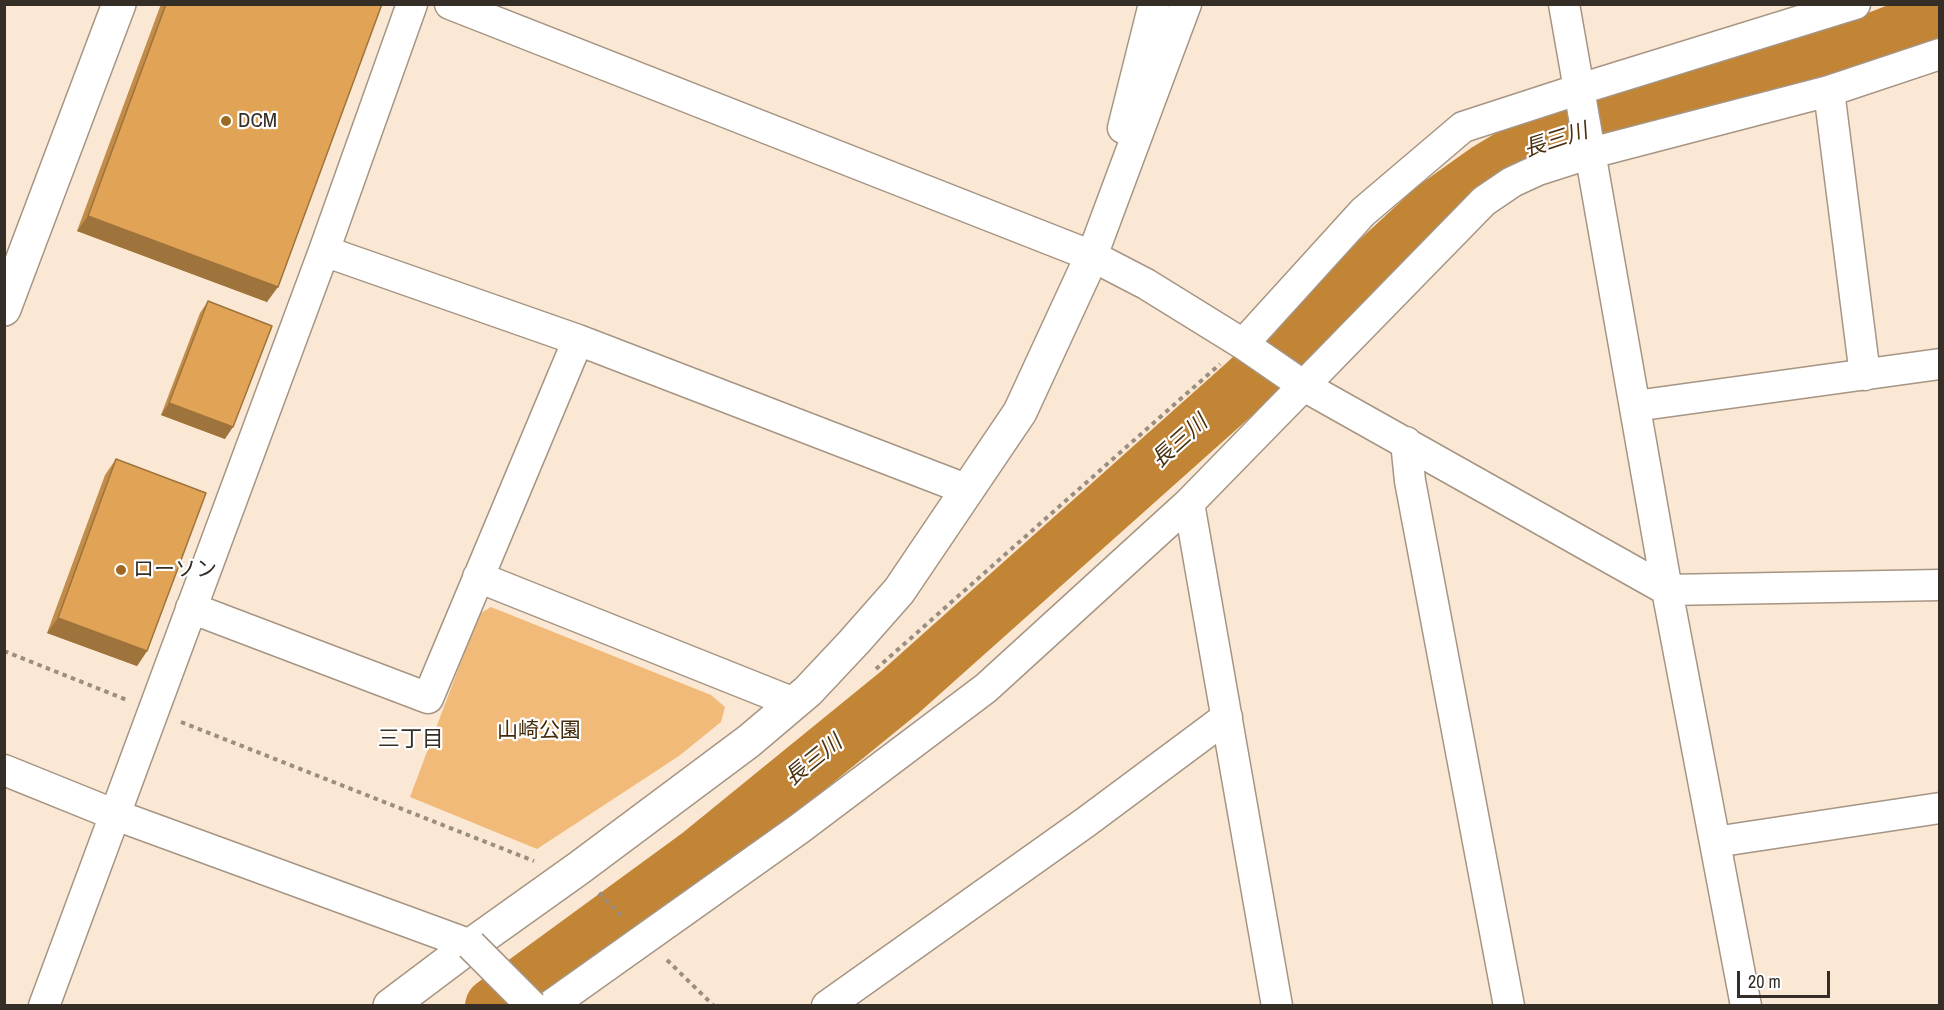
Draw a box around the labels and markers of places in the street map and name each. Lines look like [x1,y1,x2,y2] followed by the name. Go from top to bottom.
[238,108,277,134] place label: DCM
[219,114,233,128] marker: DCM
[133,557,217,583] place label: ローソン
[114,563,128,577] marker: ローソン

